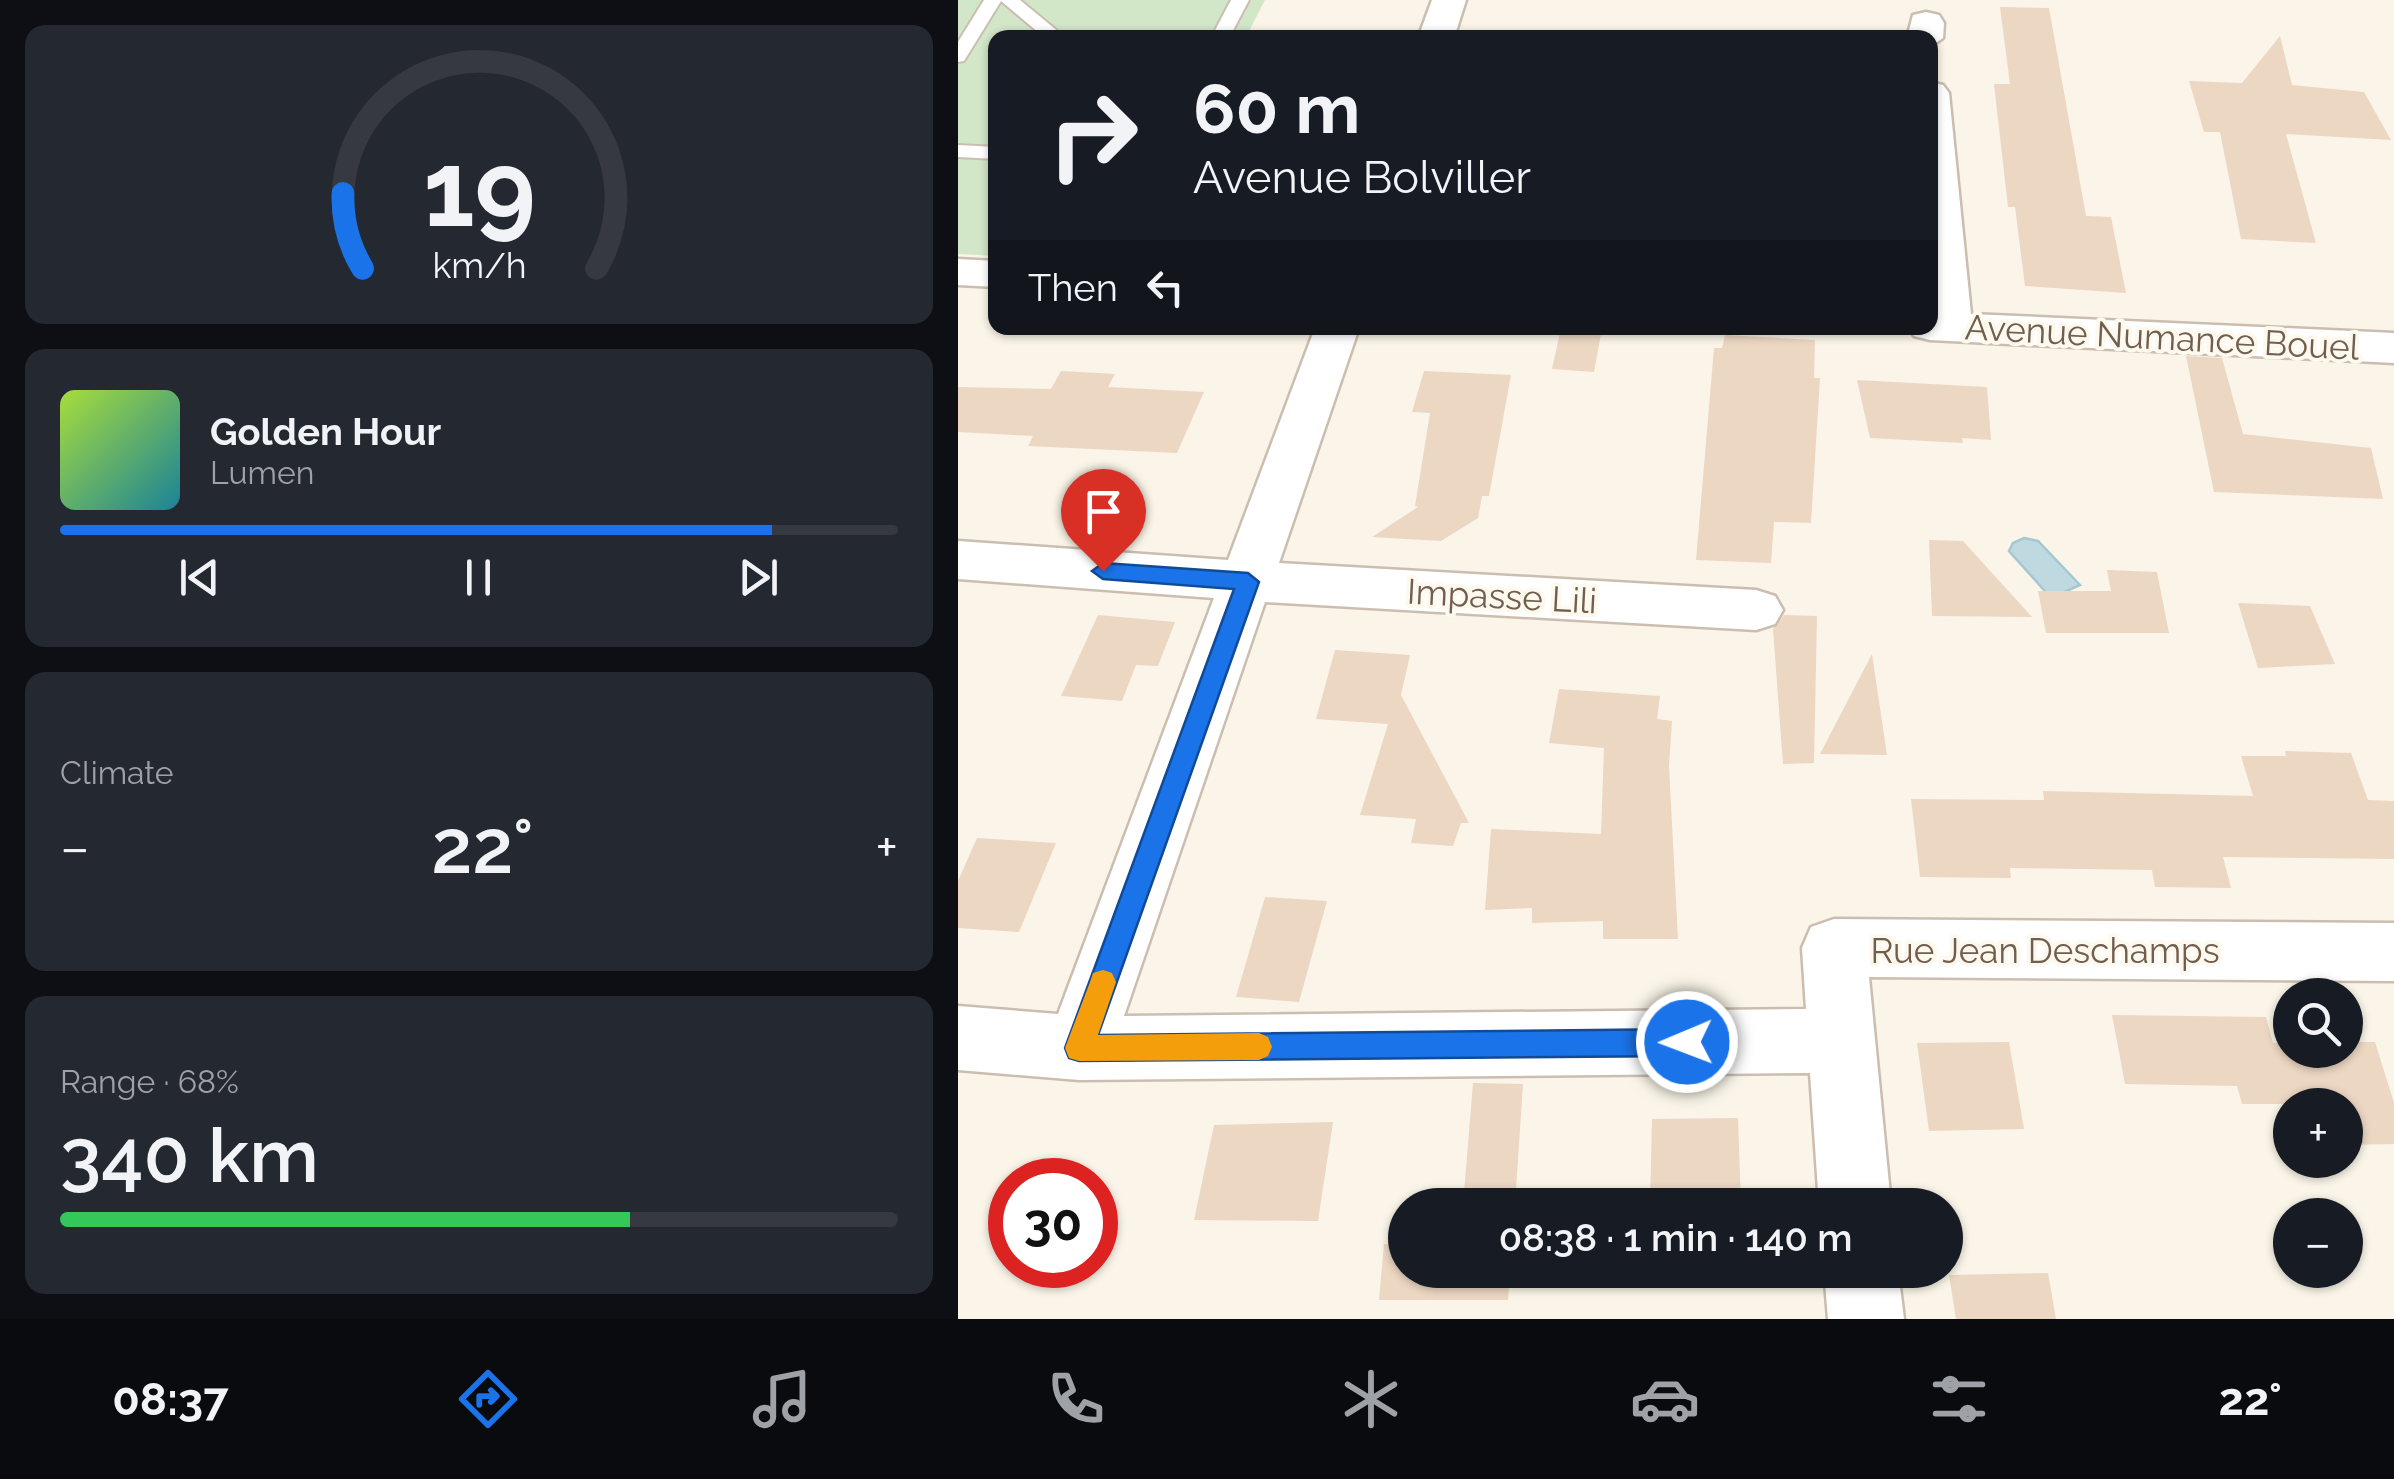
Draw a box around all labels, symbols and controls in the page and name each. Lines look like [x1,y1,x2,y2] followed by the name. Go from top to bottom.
[1193,67,1360,149] text: 60 m
[1028,70,1158,200] icon: right
[423,128,535,250] text: 19
[1193,151,1531,204] text: Avenue Bolviller
[432,244,526,286] text: km/h
[1138,260,1193,315] icon: left
[1028,265,1118,310] text: Then
[1964,306,2361,368] street label: Avenue Numance Bouel
[210,409,441,454] text: Golden Hour
[210,454,314,491] text: Lumen
[1061,469,1146,572] pin
[1076,484,1131,539] icon: arrive
[172,550,227,605] icon: previous
[451,550,506,605] icon: pause
[731,550,786,605] icon: next
[1406,571,1598,621] street label: Impasse Lili
[60,754,174,791] text: Climate
[431,802,534,891] text: 22°
[60,815,90,880] text: −
[875,815,898,880] text: +
[1870,930,2220,971] street label: Rue Jean Deschamps
[2273,978,2363,1288] map controls
[2273,978,2363,1068] button: search
[1635,990,1739,1094] position arrow
[60,1063,239,1100] text: Range · 68%
[2273,1088,2363,1178] button: +
[60,1111,319,1200] text: 340 km
[988,1158,1118,1288] speed limit sign: 30
[2273,1198,2363,1288] button: −
[1499,1215,1852,1260] text: 08:38 · 1 min · 140 m
[453,1364,523,1434] icon: directions
[747,1364,817,1434] icon: music
[1041,1364,1111,1434] icon: phone
[1336,1364,1406,1434] icon: climate
[1630,1364,1700,1434] icon: car
[1924,1364,1994,1434] icon: filters
[112,1373,228,1426] text: 08:37
[2219,1373,2282,1426] text: 22°

